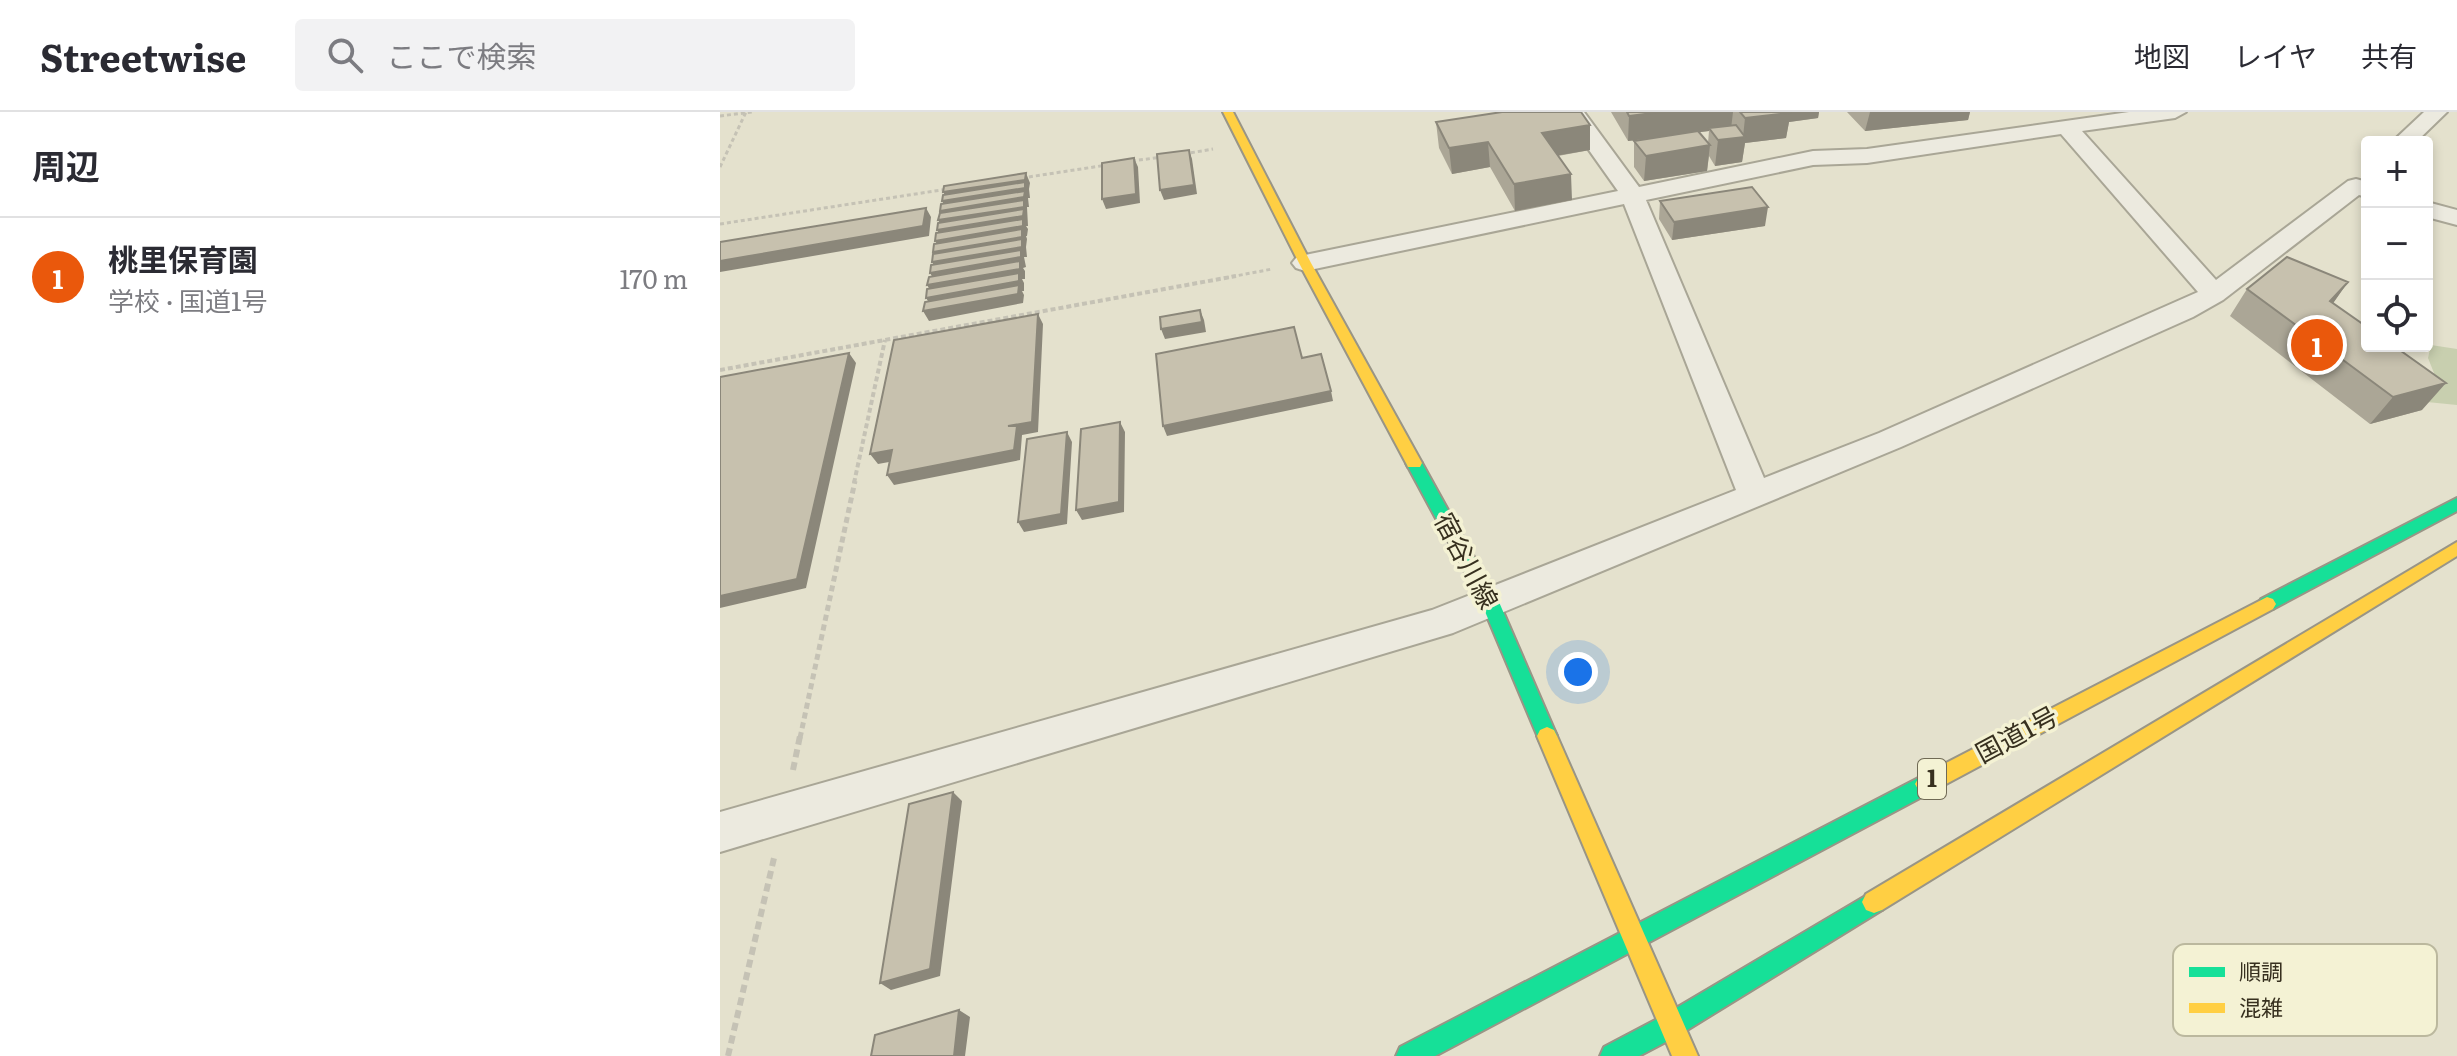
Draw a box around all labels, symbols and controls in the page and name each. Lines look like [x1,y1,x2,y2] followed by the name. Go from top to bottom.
[295,19,855,91] search box
[40,27,247,84] text: Streetwise
[323,33,367,77] icon: search
[387,33,537,77] text: ここで検索
[2134,34,2190,76] text: 地図
[2234,34,2317,76] text: レイヤ
[2361,34,2417,76] text: 共有
[2361,136,2433,352] map controls
[2361,136,2433,208] button: +
[32,139,100,189] text: 周辺
[2361,208,2433,280] button: −
[108,236,258,280] text: 桃里保育園
[53,258,63,297] text: 1
[620,258,688,297] text: 170 m
[108,280,268,319] text: 学校 · 国道1号
[2361,280,2433,352] button: locate
[2291,315,2343,375] pin: 1
[1427,505,1510,615] street label: 宿谷川線
[1558,652,1598,692] your location
[1968,695,2064,771] street label: 国道1号
[1918,759,1946,799] road number: 1
[2173,944,2437,1036] legend
[2239,954,2283,987] text: 順調
[2239,990,2283,1023] text: 混雑

